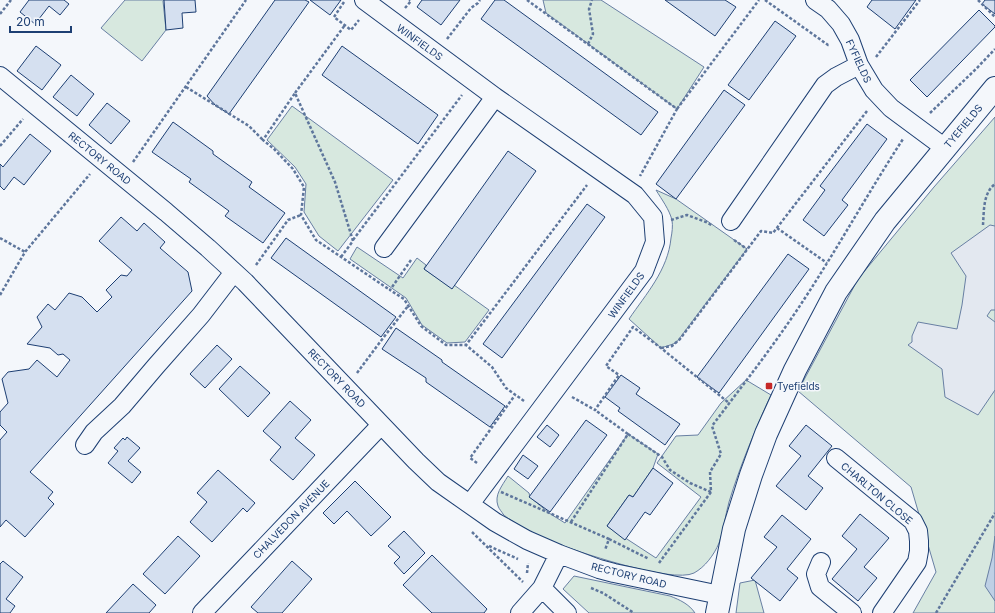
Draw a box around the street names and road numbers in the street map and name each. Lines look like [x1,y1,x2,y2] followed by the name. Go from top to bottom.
[395,21,445,63] street label: WINFIELDS
[844,37,874,85] street label: FYFIELDS
[941,102,985,150] street label: TYEFIELDS
[66,129,134,187] street label: RECTORY ROAD
[605,270,647,320] street label: WINFIELDS
[306,346,368,410] street label: RECTORY ROAD
[839,460,915,526] street label: CHARLTON CLOSE
[250,477,332,561] street label: CHALVEDON AVENUE
[590,560,668,590] street label: RECTORY ROAD

